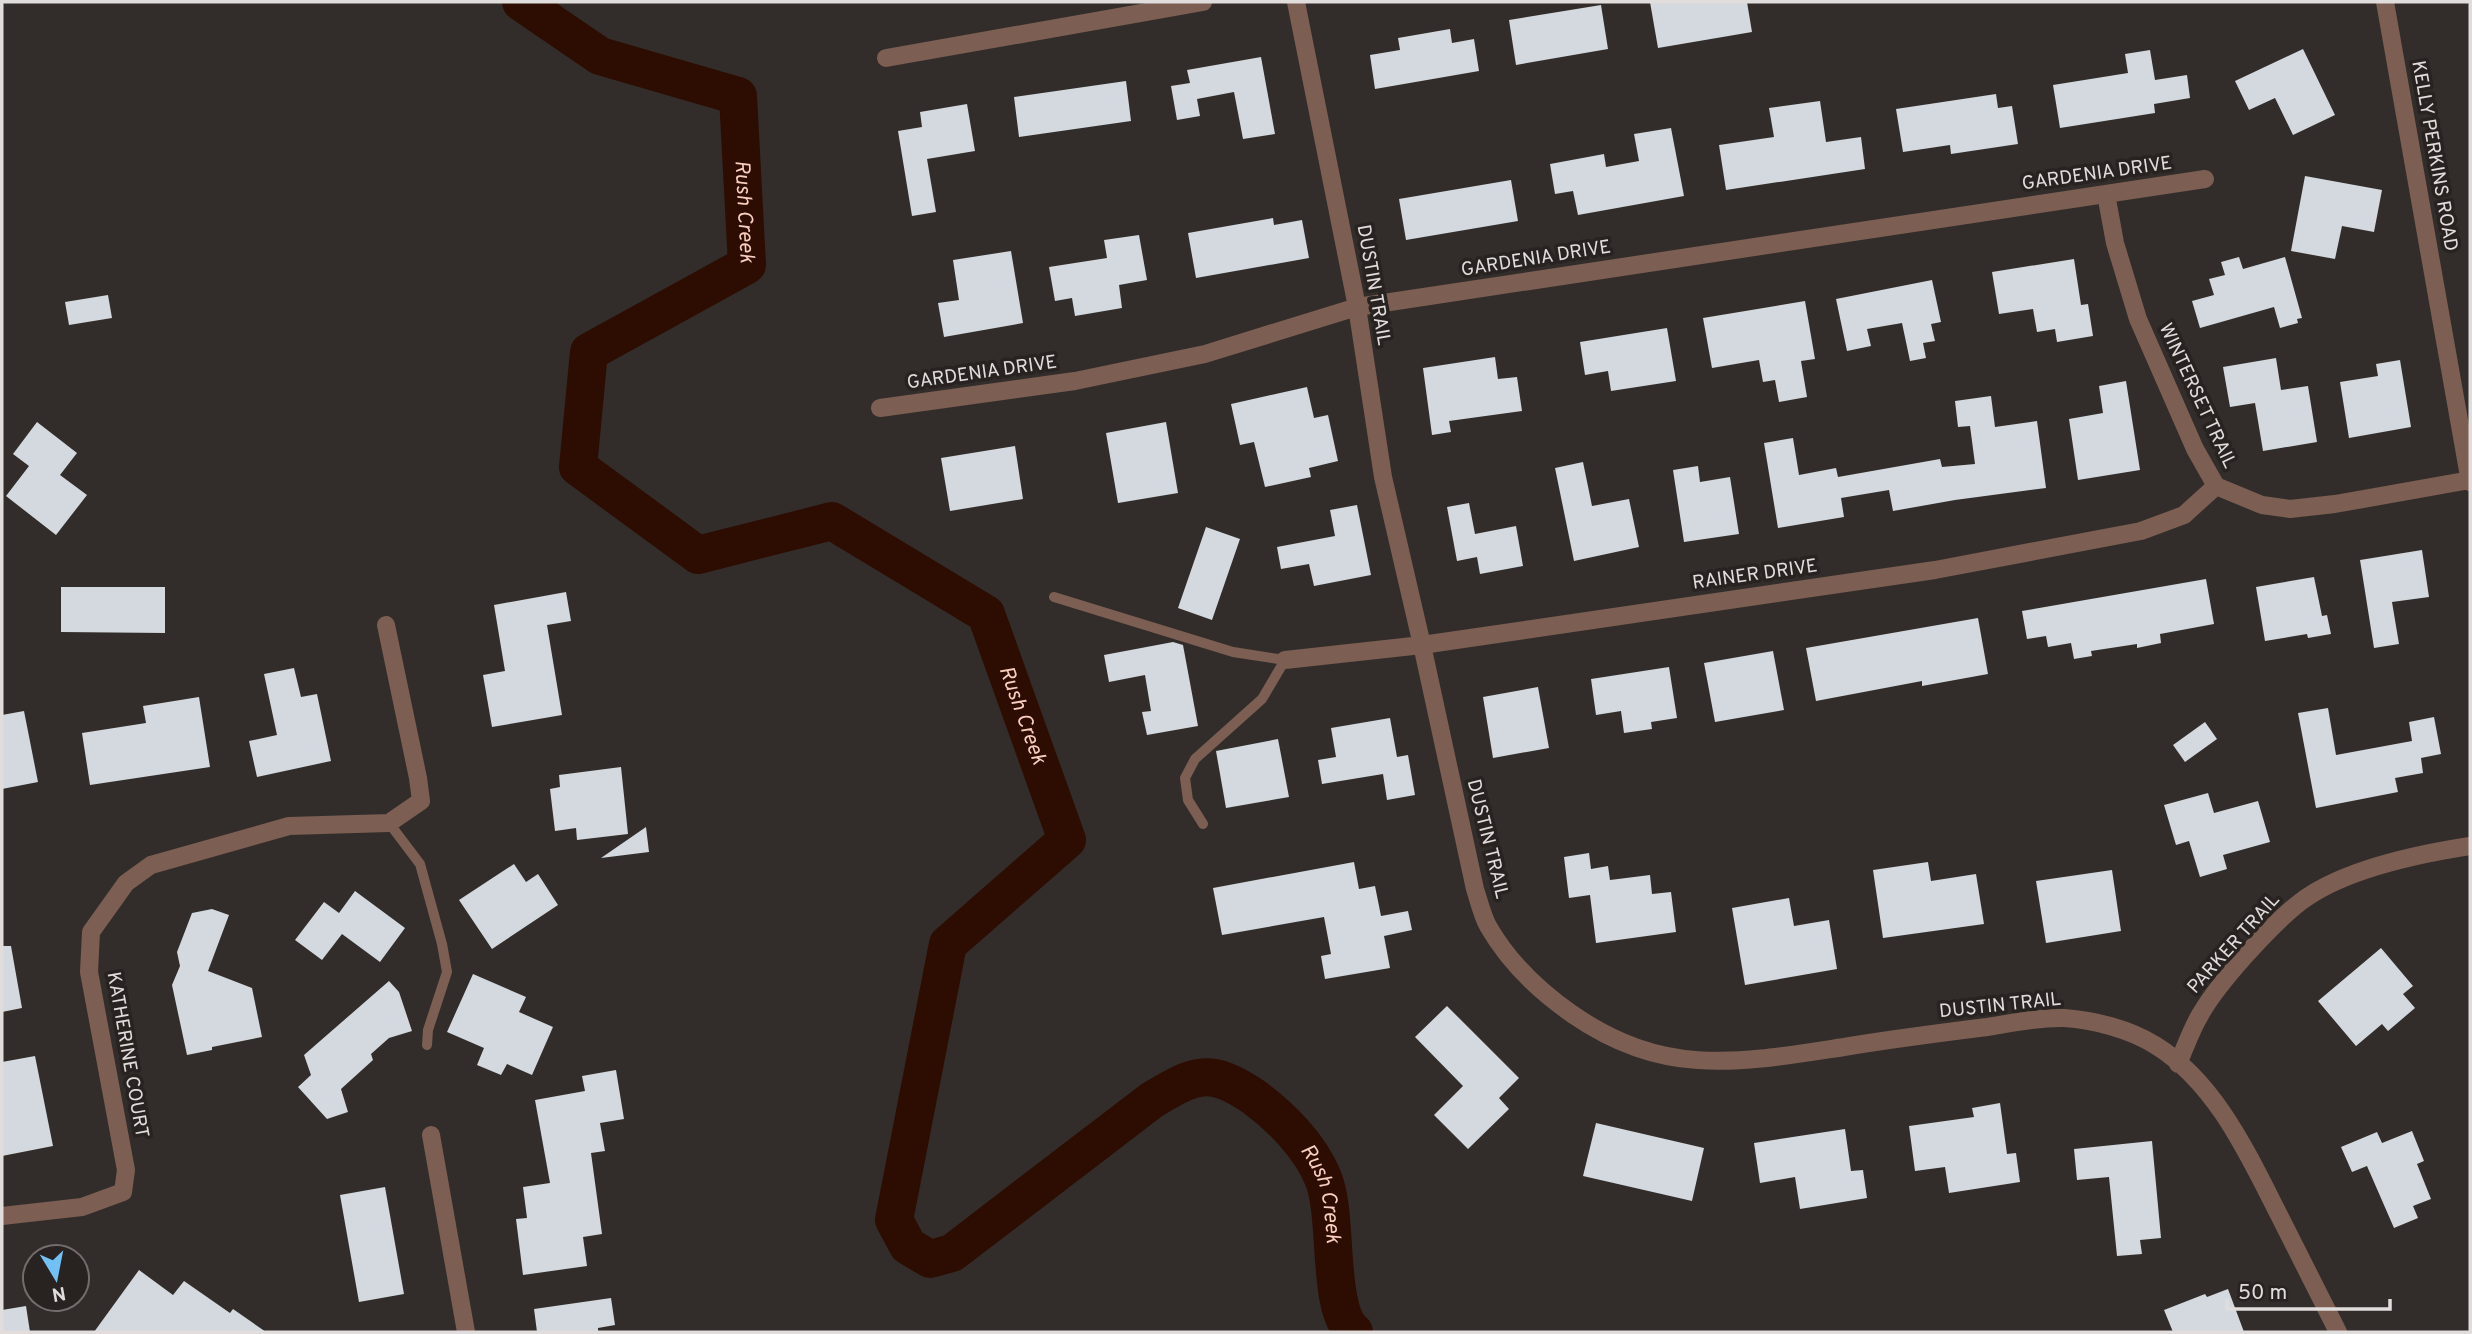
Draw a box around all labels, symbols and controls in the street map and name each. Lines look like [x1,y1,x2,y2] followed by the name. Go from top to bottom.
[2405,59,2463,253] street label: KELLY PERKINS ROAD
[2020,152,2174,196] street label: GARDENIA DRIVE
[728,159,760,264] water label: Rush Creek
[1351,223,1395,348] street label: DUSTIN TRAIL
[1459,235,1613,283] street label: GARDENIA DRIVE
[2153,320,2241,473] street label: WINTERSET TRAIL
[905,351,1059,395] street label: GARDENIA DRIVE
[1691,554,1819,596] street label: RAINER DRIVE
[992,662,1053,769] water label: Rush Creek
[1461,777,1514,902] street label: DUSTIN TRAIL
[2183,889,2286,999] street label: PARKER TRAIL
[101,970,153,1140] street label: KATHERINE COURT
[1938,988,2062,1024] street label: DUSTIN TRAIL
[1294,1139,1346,1245] water label: Rush Creek
[21,1243,91,1313] north arrow
[2227,1268,2390,1312] scale bar
[50,1280,67,1306] text: N
[2238,1280,2287,1307] text: 50 m

